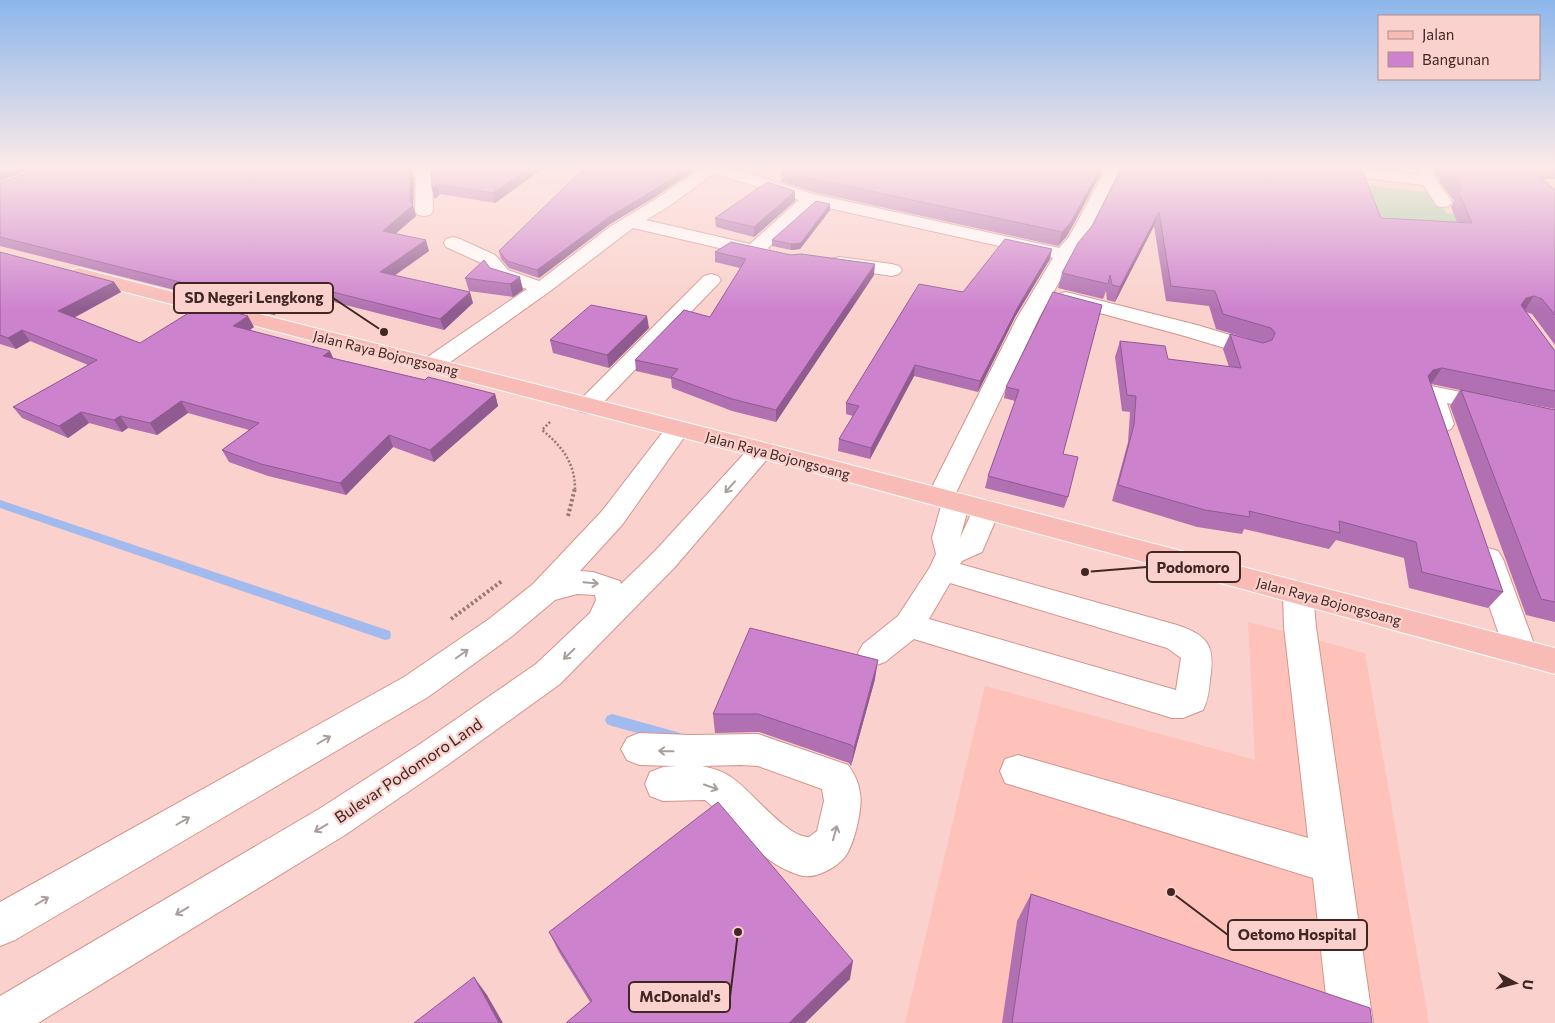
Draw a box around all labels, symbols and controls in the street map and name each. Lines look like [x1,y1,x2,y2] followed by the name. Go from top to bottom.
[1378,15,1540,80] legend
[1422,25,1454,43] text: Jalan
[1422,50,1490,68] text: Bangunan
[174,283,333,313] callout: SD Negeri Lengkong
[185,288,323,306] text: SD Negeri Lengkong
[312,327,461,379] street label: Jalan Raya Bojongsoang
[704,427,853,483] street label: Jalan Raya Bojongsoang
[724,480,736,493] one-way arrow
[1147,552,1240,582] callout: Podomoro
[1156,558,1230,576] text: Podomoro
[1255,573,1404,629] street label: Jalan Raya Bojongsoang
[583,578,599,588] one-way arrow
[562,648,575,660] one-way arrow
[455,649,469,659] one-way arrow
[331,714,485,826] street label: Bulevar Podomoro Land
[317,734,331,744] one-way arrow
[658,746,674,755] one-way arrow
[703,783,719,793] one-way arrow
[176,815,190,825] one-way arrow
[315,823,329,833] one-way arrow
[830,825,840,841] one-way arrow
[35,896,49,906] one-way arrow
[176,907,190,917] one-way arrow
[1228,920,1367,950] callout: Oetomo Hospital
[1238,925,1356,943] text: Oetomo Hospital
[1490,958,1540,1008] north arrow
[1519,979,1537,991] text: U
[629,982,730,1012] callout: McDonald's
[639,987,721,1005] text: McDonald's

